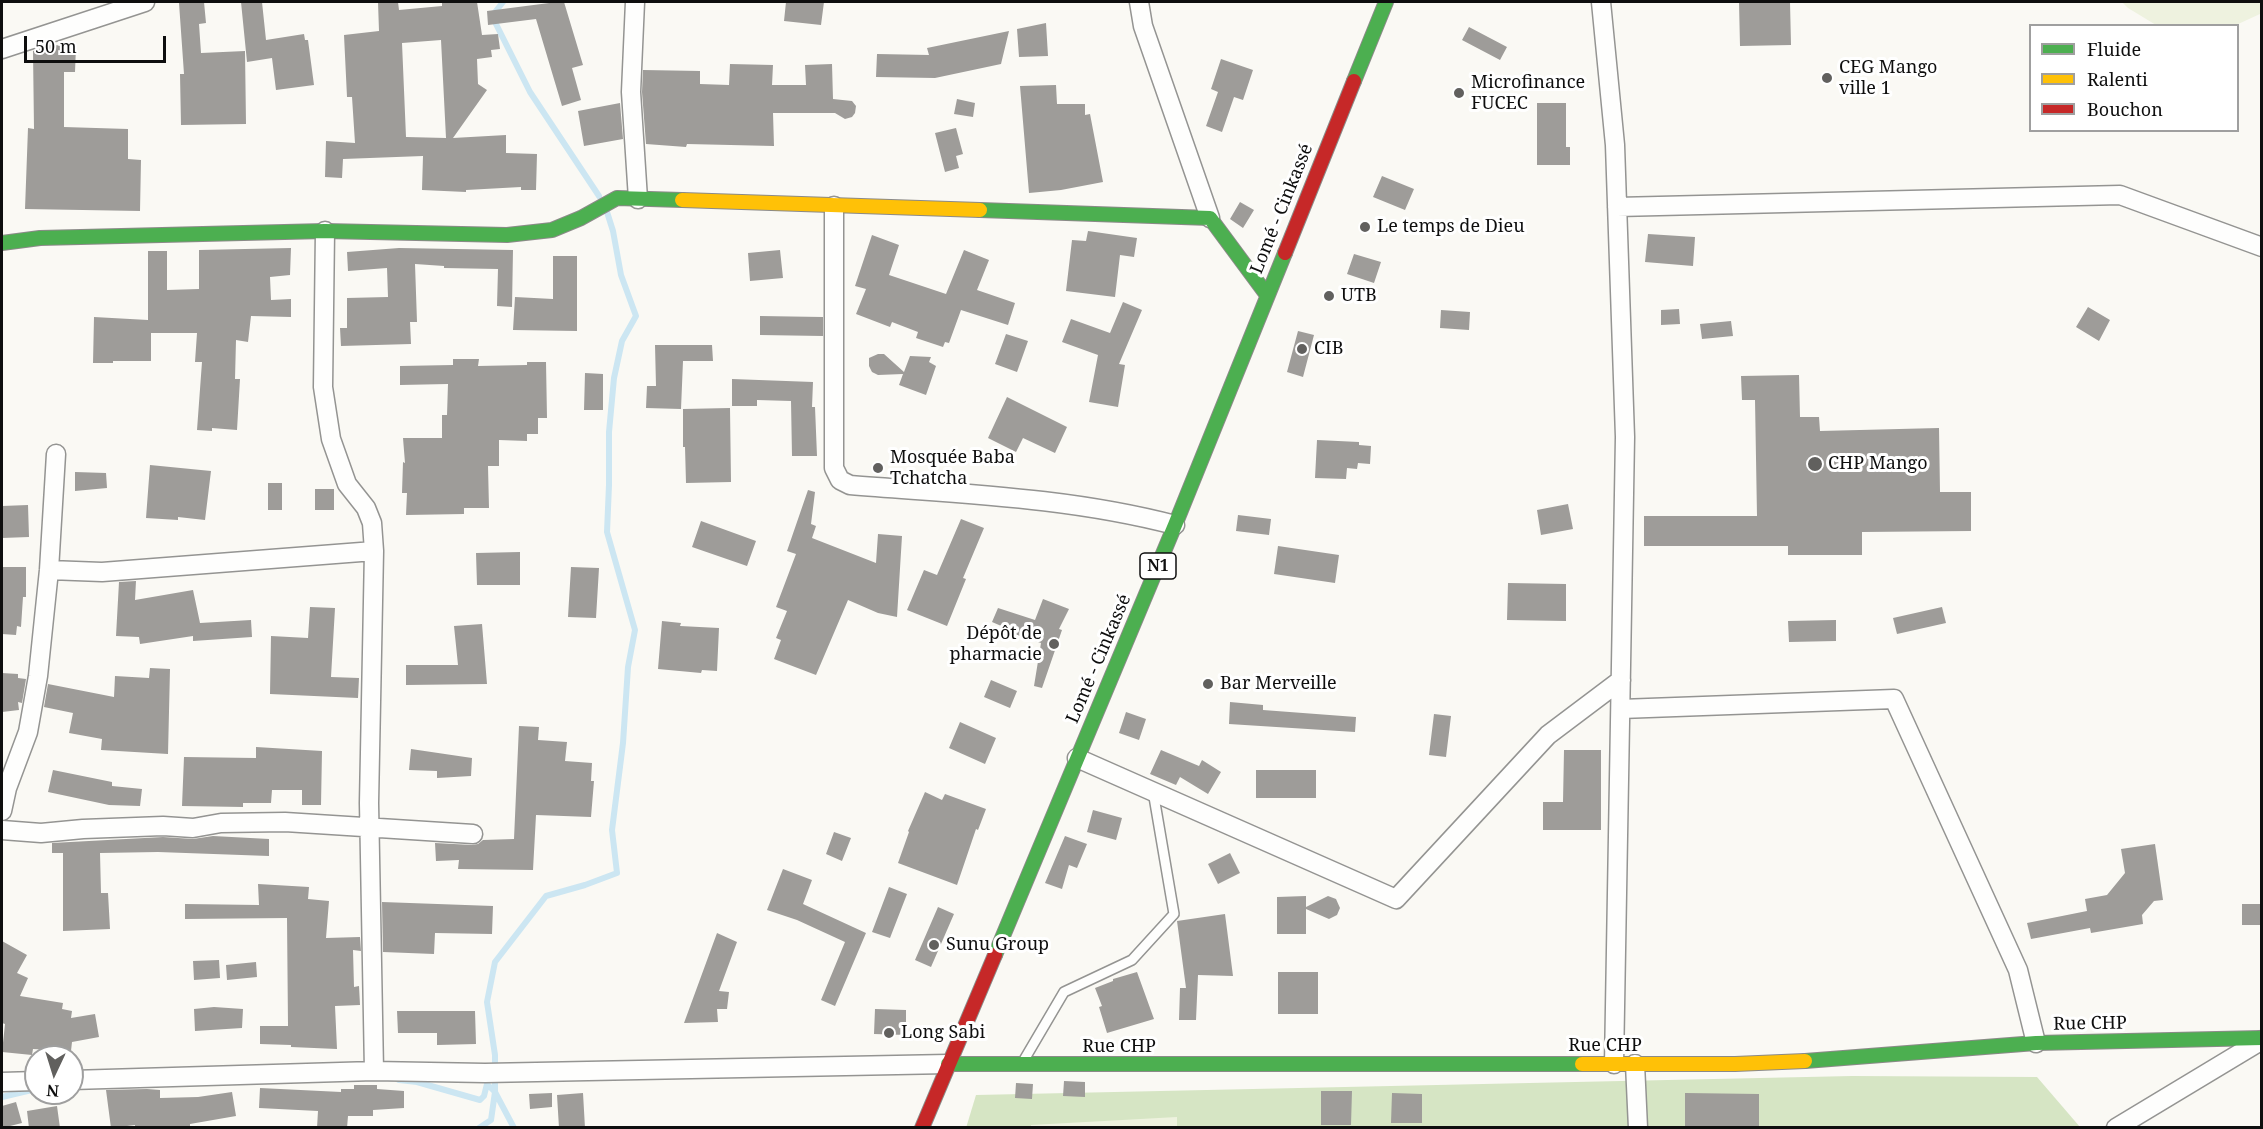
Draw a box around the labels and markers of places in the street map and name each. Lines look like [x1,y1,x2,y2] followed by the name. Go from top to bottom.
[1839,57,1937,100] place label: CEG Mango ville 1
[1820,71,1834,85] marker: CEG Mango ville 1
[1471,72,1585,115] place label: Microfinance FUCEC
[1452,86,1466,100] marker: Microfinance FUCEC
[1377,216,1525,238] place label: Le temps de Dieu
[1358,220,1372,234] marker: Le temps de Dieu
[1341,285,1377,307] place label: UTB
[1322,289,1336,303] marker: UTB
[1314,338,1343,360] place label: CIB
[1295,342,1309,356] marker: CIB
[890,447,1015,490] place label: Mosquée Baba Tchatcha
[1828,453,1928,475] place label: CHP Mango
[1806,455,1824,473] marker: CHP Mango
[871,461,885,475] marker: Mosquée Baba Tchatcha
[950,623,1042,666] place label: Dépôt de pharmacie
[1047,637,1061,651] marker: Dépôt de pharmacie
[1220,673,1337,695] place label: Bar Merveille
[1201,677,1215,691] marker: Bar Merveille
[946,934,1049,956] place label: Sunu Group
[927,938,941,952] marker: Sunu Group
[901,1022,985,1044] place label: Long Sabi
[882,1026,896,1040] marker: Long Sabi

